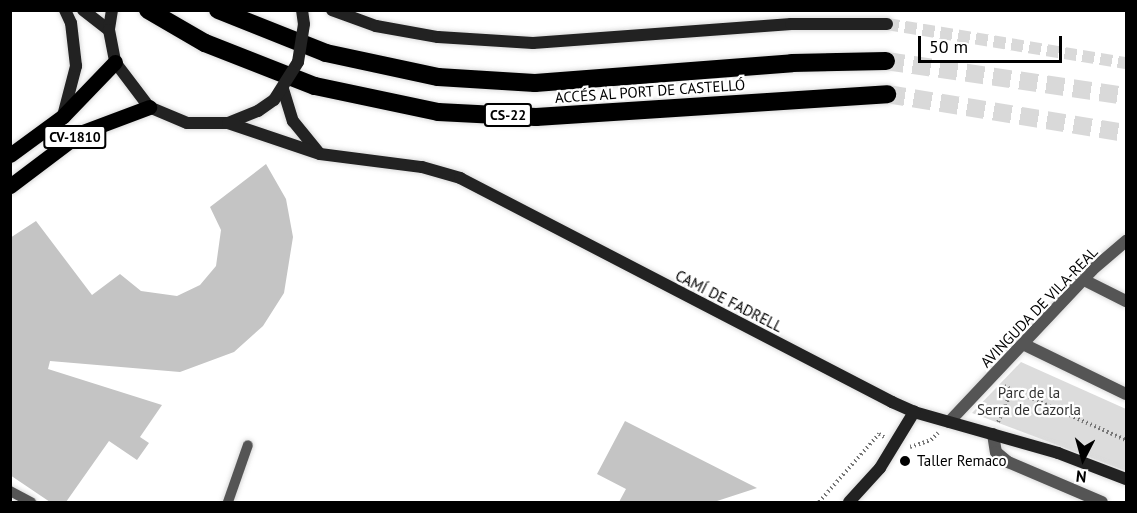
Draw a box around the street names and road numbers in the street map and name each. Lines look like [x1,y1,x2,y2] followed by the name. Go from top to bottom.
[553,75,747,107] street label: ACCÉS AL PORT DE CASTELLÓ
[482,104,534,126] road number: CS-22
[42,126,108,148] road number: CV-1810
[976,243,1102,371] street label: AVINGUDA DE VILA-REAL
[672,266,786,336] street label: CAMÍ DE FADRELL

